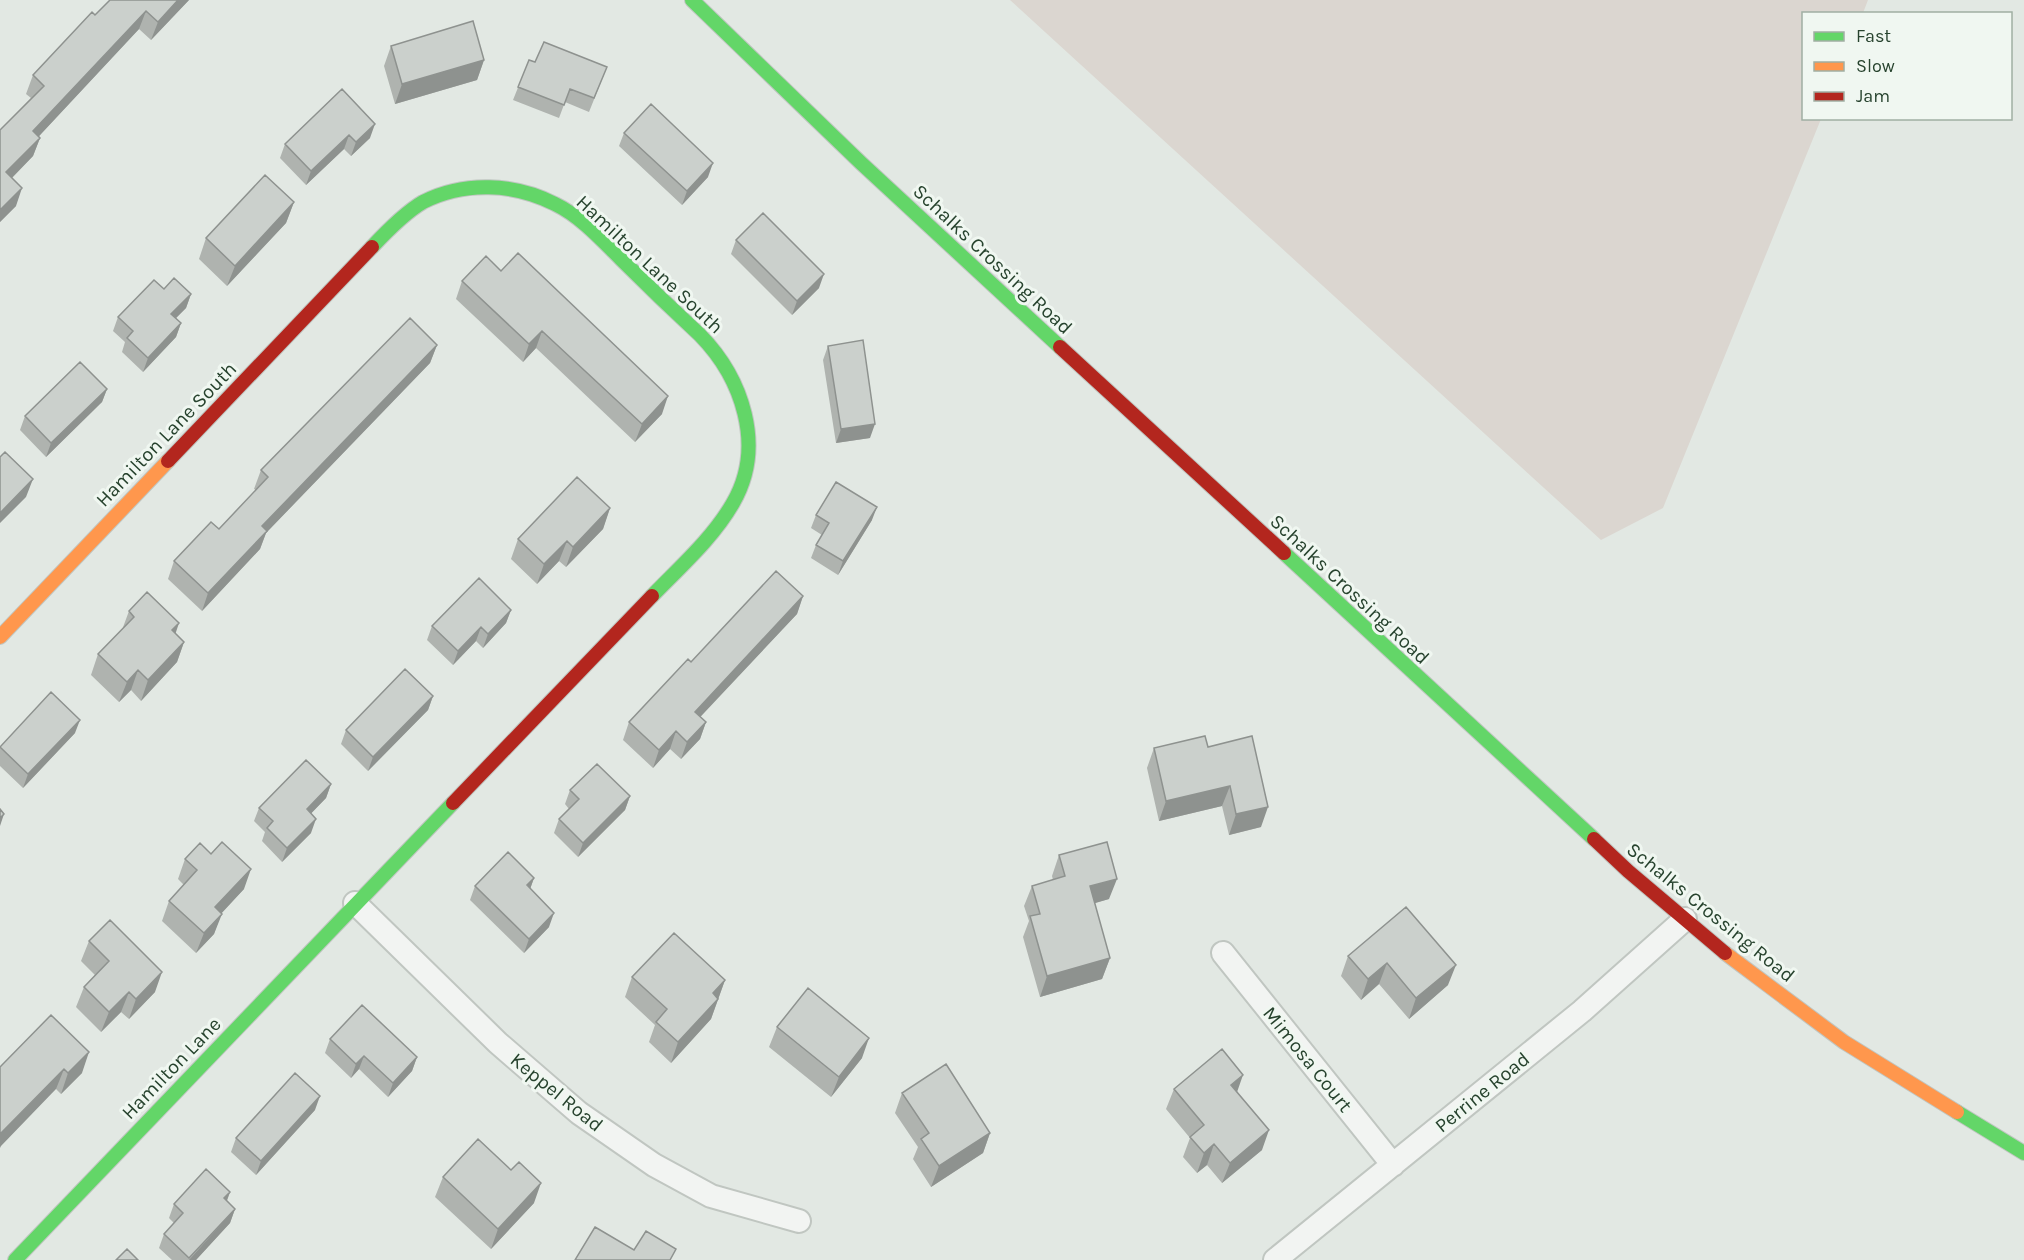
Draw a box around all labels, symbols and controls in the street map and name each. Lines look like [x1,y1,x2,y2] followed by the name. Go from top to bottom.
[1802,12,2012,120] legend
[1856,25,1891,47] text: Fast
[1856,55,1895,77] text: Slow
[1856,85,1890,107] text: Jam
[908,180,1077,339] street label: Schalks Crossing Road
[572,190,728,338] street label: Hamilton Lane South
[91,357,241,511] street label: Hamilton Lane South
[1265,510,1434,669] street label: Schalks Crossing Road
[1622,838,1799,987] street label: Schalks Crossing Road
[1258,1002,1357,1117] street label: Mimosa Court
[117,1013,226,1124] street label: Hamilton Lane
[1430,1047,1534,1137] street label: Perrine Road
[506,1048,608,1137] street label: Keppel Road

